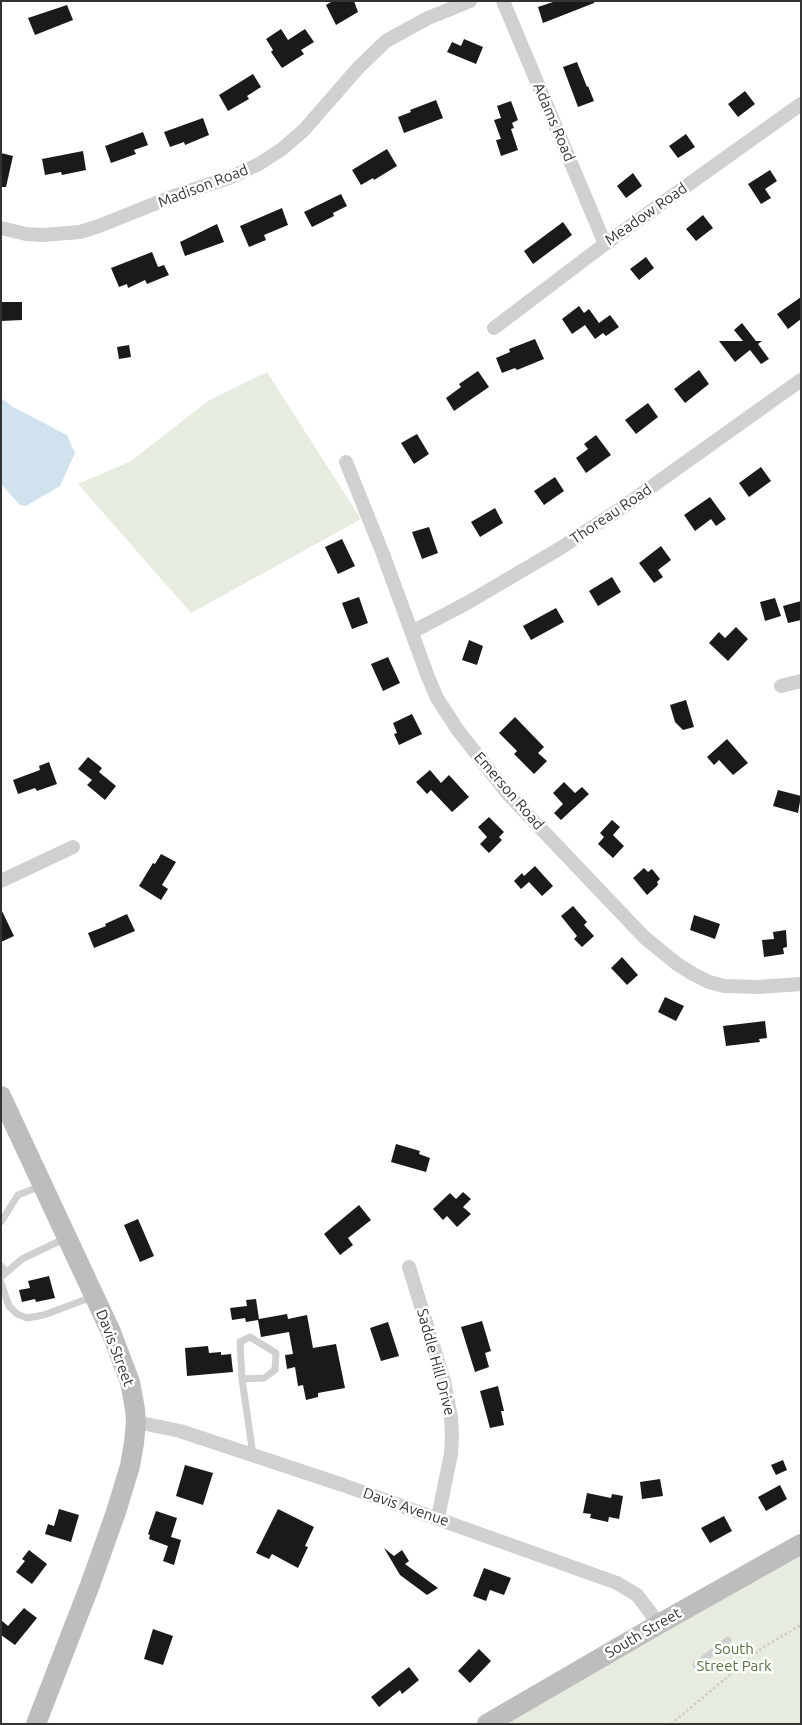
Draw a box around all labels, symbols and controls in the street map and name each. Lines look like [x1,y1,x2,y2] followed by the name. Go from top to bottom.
[529,80,579,164] street label: Adams Road
[155,161,251,211] street label: Madison Road
[601,179,691,249] street label: Meadow Road
[567,480,655,548] street label: Thoreau Road
[470,748,548,834] street label: Emerson Road
[92,1307,138,1389] street label: Davis Street
[413,1307,459,1417] street label: Saddle Hill Drive
[361,1484,451,1530] street label: Davis Avenue
[602,1604,684,1662] street label: South Street
[696,1640,772,1675] park label: South Street Park

